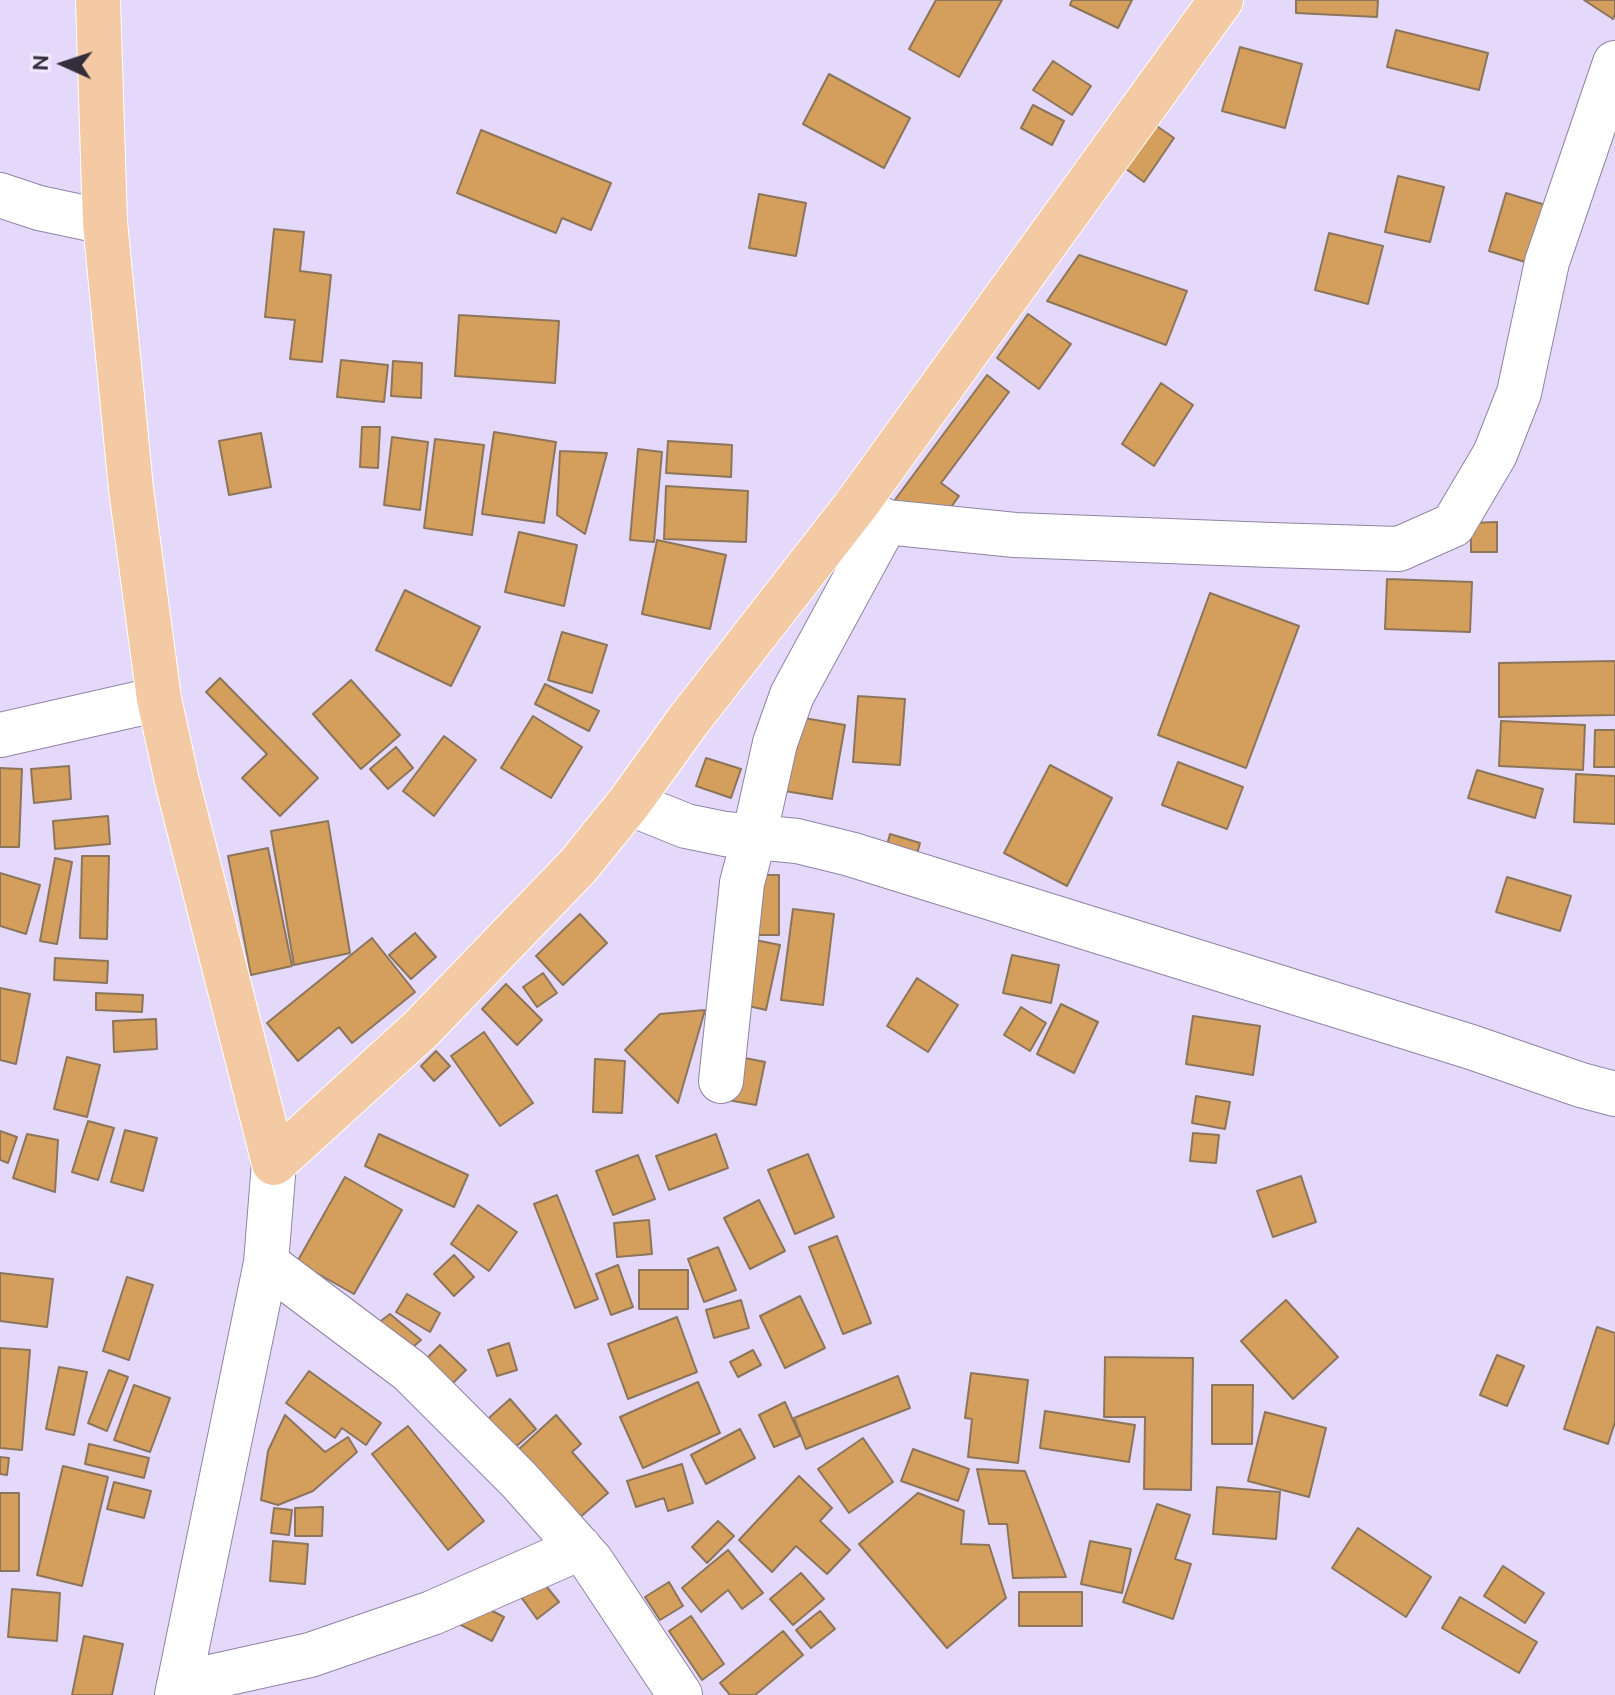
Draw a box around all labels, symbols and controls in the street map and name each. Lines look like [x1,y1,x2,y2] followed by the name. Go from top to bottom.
[24,24,104,104] north arrow
[27,54,52,72] text: N

